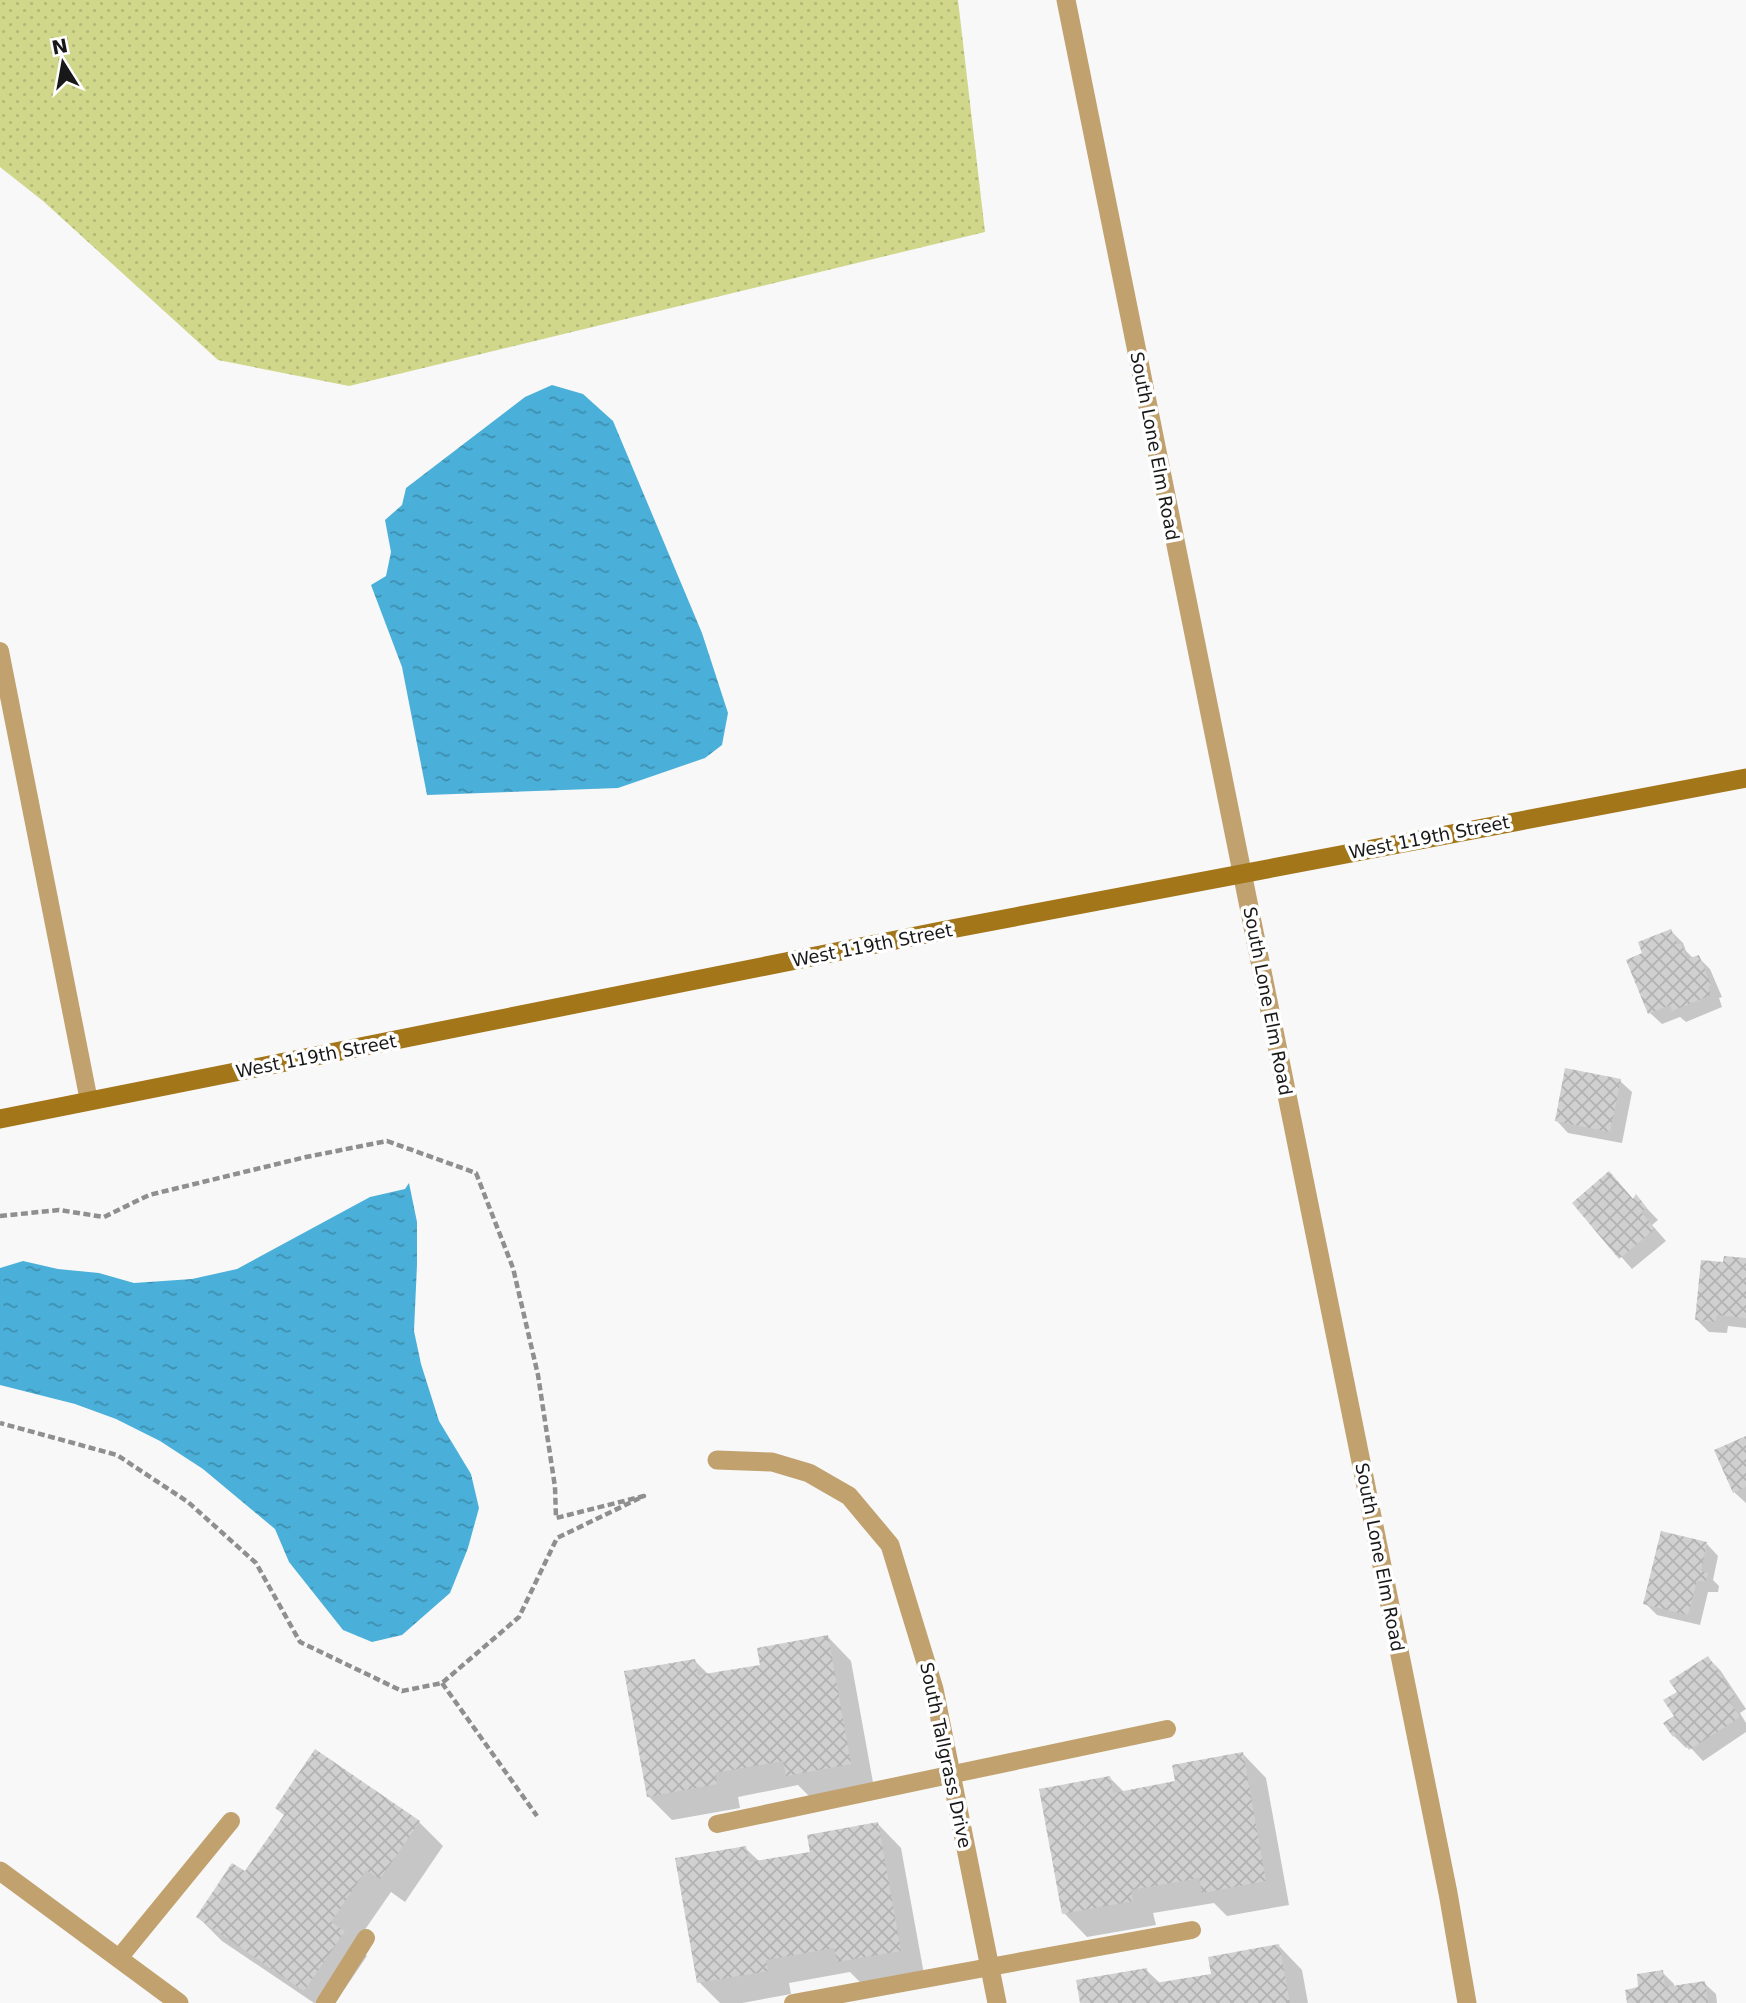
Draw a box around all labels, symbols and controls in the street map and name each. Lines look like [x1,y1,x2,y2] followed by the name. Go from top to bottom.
[28,28,98,98] north arrow
[50,34,70,59] text: N
[1126,350,1184,542] street label: South Lone Elm Road
[1347,811,1511,863] street label: West 119th Street
[1239,905,1297,1097] street label: South Lone Elm Road
[790,919,954,971] street label: West 119th Street
[234,1030,398,1082] street label: West 119th Street
[1351,1461,1409,1653] street label: South Lone Elm Road
[916,1660,976,1850] street label: South Tallgrass Drive

